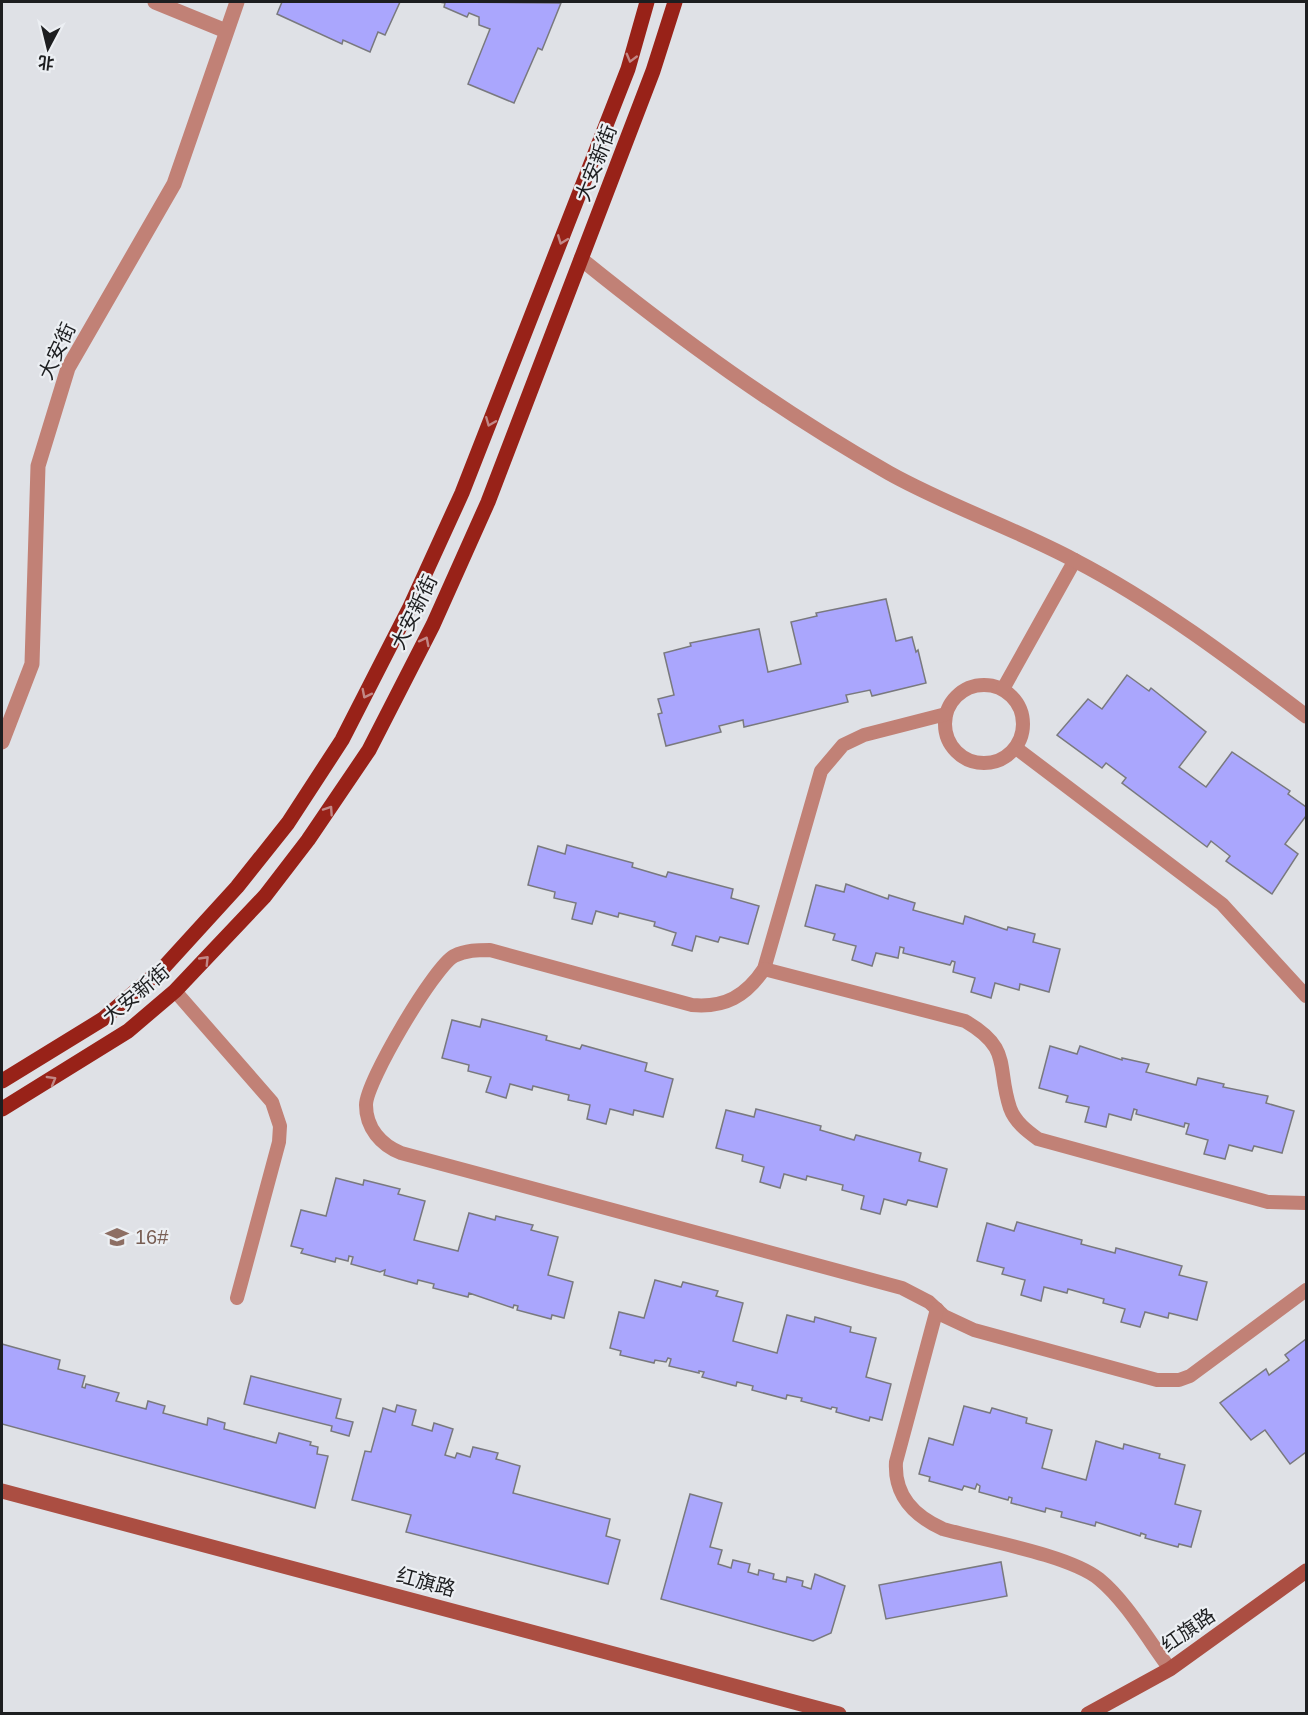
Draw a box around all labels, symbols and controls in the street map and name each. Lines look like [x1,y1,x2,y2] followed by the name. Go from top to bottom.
[18,18,78,78] north arrow
[626,52,638,63] one-way arrow
[37,53,55,72] text: 北
[571,122,621,204] street label: 大安新街
[557,234,569,245] one-way arrow
[34,319,80,383] street label: 大安街
[485,416,498,426] one-way arrow
[387,571,441,653] street label: 大安新街
[417,636,429,647] one-way arrow
[361,688,373,699] one-way arrow
[321,806,333,816] one-way arrow
[198,956,209,967] one-way arrow
[98,960,174,1028] street label: 大安新街
[46,1076,56,1087] one-way arrow
[104,1224,130,1250] school or university icon: 16#
[135,1226,169,1248] place label: 16#
[394,1564,458,1600] street label: 红旗路
[1157,1604,1219,1656] street label: 红旗路

